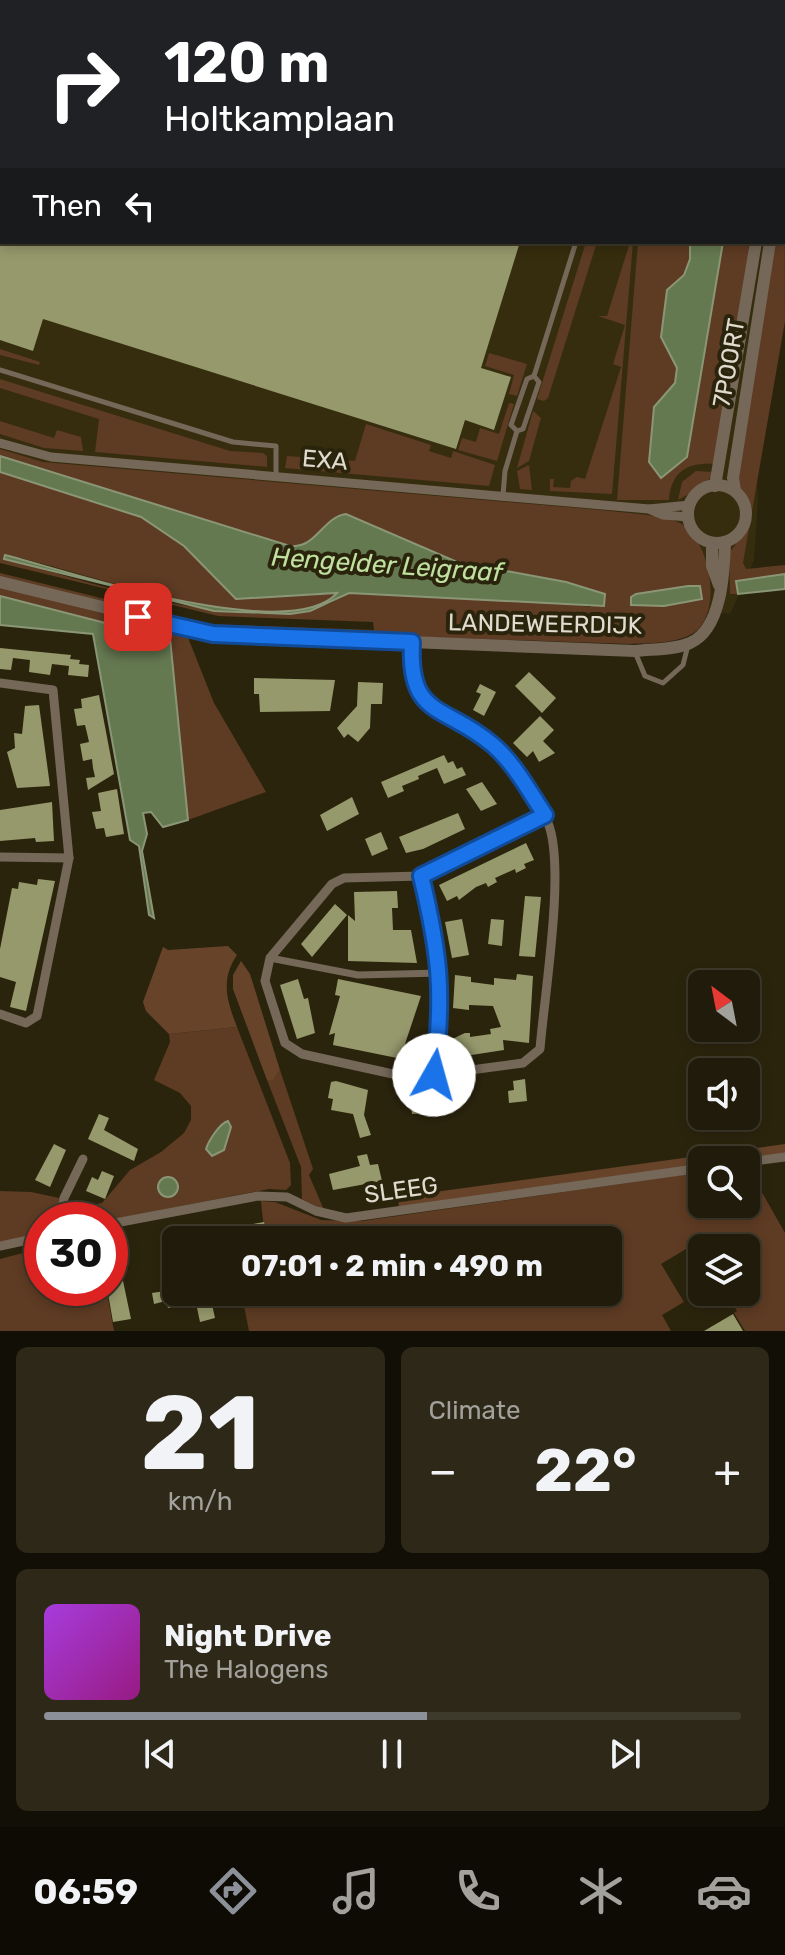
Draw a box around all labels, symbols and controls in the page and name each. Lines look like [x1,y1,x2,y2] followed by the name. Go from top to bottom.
[164,30,330,96] text: 120 m
[32,32,136,136] icon: right
[164,97,395,140] text: Holtkamplaan
[118,184,162,228] icon: left
[32,188,102,224] text: Then
[707,316,751,410] street label: 7POORT
[301,444,349,476] street label: EXA
[270,541,507,589] water label: Hengelder Leigraaf
[104,583,172,651] pin
[116,595,160,639] icon: arrive
[448,608,643,640] street label: LANDEWEERDIJK
[688,970,760,1042] north arrow
[688,970,760,1306] map controls
[392,1033,476,1117] position arrow
[688,1058,760,1130] button: sound
[688,1146,760,1218] button: search
[363,1171,439,1209] street label: SLEEG
[24,1202,128,1306] speed limit sign: 30
[688,1234,760,1306] button: layers
[241,1248,543,1284] text: 07:01 · 2 min · 490 m
[141,1372,260,1495] text: 21
[429,1395,521,1426] text: Climate
[534,1435,637,1506] text: 22°
[429,1445,457,1497] text: −
[714,1445,741,1497] text: +
[168,1486,233,1517] text: km/h
[164,1618,332,1654] text: Night Drive
[164,1654,329,1685] text: The Halogens
[138,1732,182,1776] icon: previous
[370,1732,414,1776] icon: pause
[603,1732,647,1776] icon: next
[205,1863,261,1919] icon: directions
[328,1863,384,1919] icon: music
[450,1863,506,1919] icon: phone
[573,1863,629,1919] icon: climate
[696,1863,752,1919] icon: car
[33,1870,138,1913] text: 06:59

